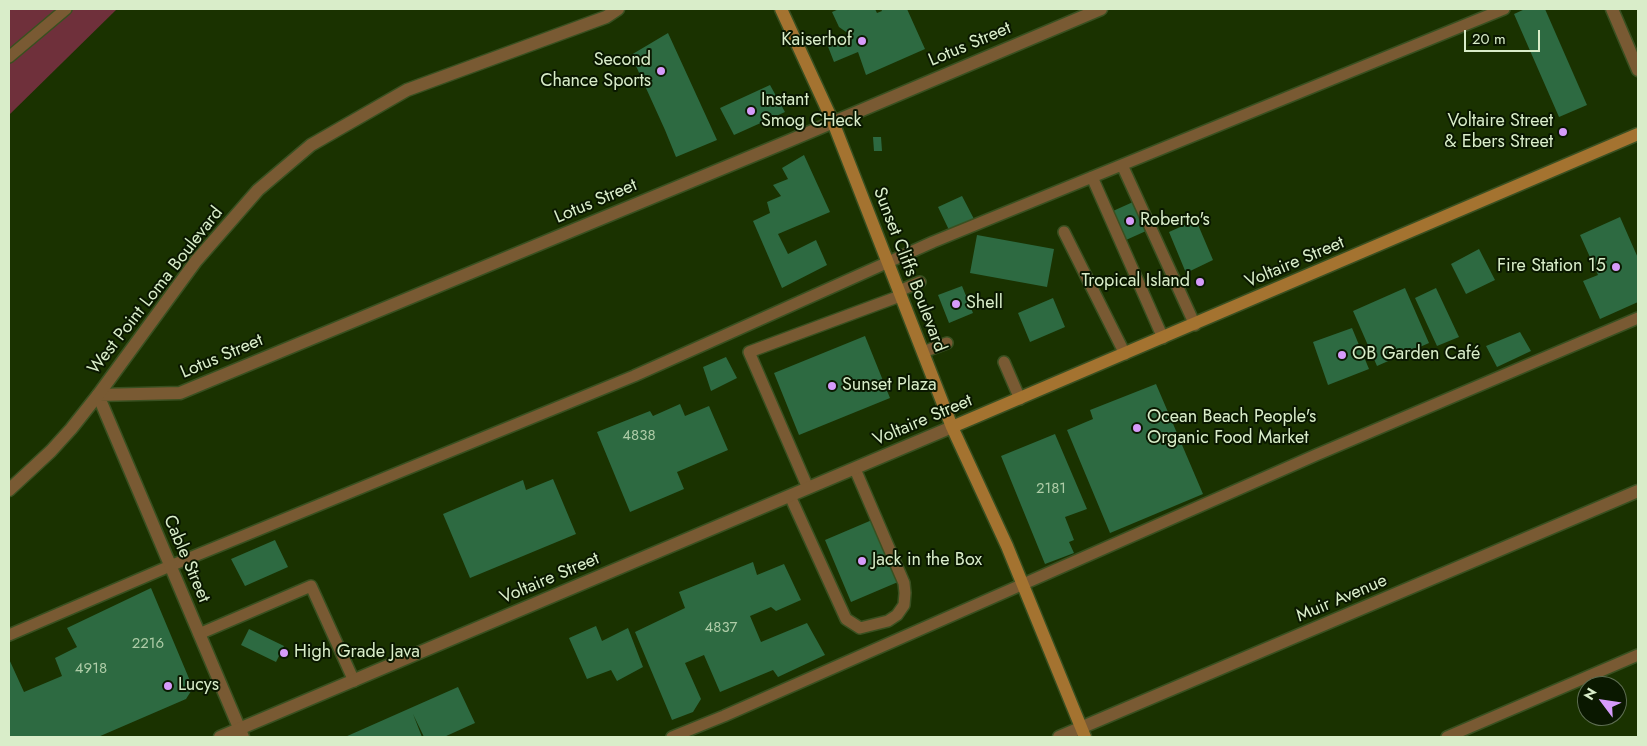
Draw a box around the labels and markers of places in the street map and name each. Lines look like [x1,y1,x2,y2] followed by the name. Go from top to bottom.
[781,30,852,52] place label: Kaiserhof
[856,35,868,47] marker: Kaiserhof
[540,50,651,92] place label: Second Chance Sports
[655,65,667,77] marker: Second Chance Sports
[761,90,861,132] place label: Instant Smog CHeck
[745,105,757,117] marker: Instant Smog CHeck
[1444,111,1553,154] place label: Voltaire Street & Ebers Street
[1557,126,1569,138] marker: Voltaire Street & Ebers Street
[1140,210,1210,232] place label: Roberto's
[1124,215,1136,227] marker: Roberto's
[1497,256,1606,278] place label: Fire Station 15
[1610,261,1622,273] marker: Fire Station 15
[1081,271,1190,293] place label: Tropical Island
[1194,276,1206,288] marker: Tropical Island
[966,293,1003,315] place label: Shell
[950,298,962,310] marker: Shell
[1352,344,1480,366] place label: OB Garden Café
[1336,349,1348,361] marker: OB Garden Café
[842,375,937,397] place label: Sunset Plaza
[826,380,838,392] marker: Sunset Plaza
[1147,407,1316,449] place label: Ocean Beach People's Organic Food Market
[1131,422,1143,434] marker: Ocean Beach People's Organic Food Market
[872,550,982,572] place label: Jack in the Box
[856,555,868,567] marker: Jack in the Box
[294,642,420,664] place label: High Grade Java
[278,647,290,659] marker: High Grade Java
[178,675,219,697] place label: Lucys
[162,680,174,692] marker: Lucys

